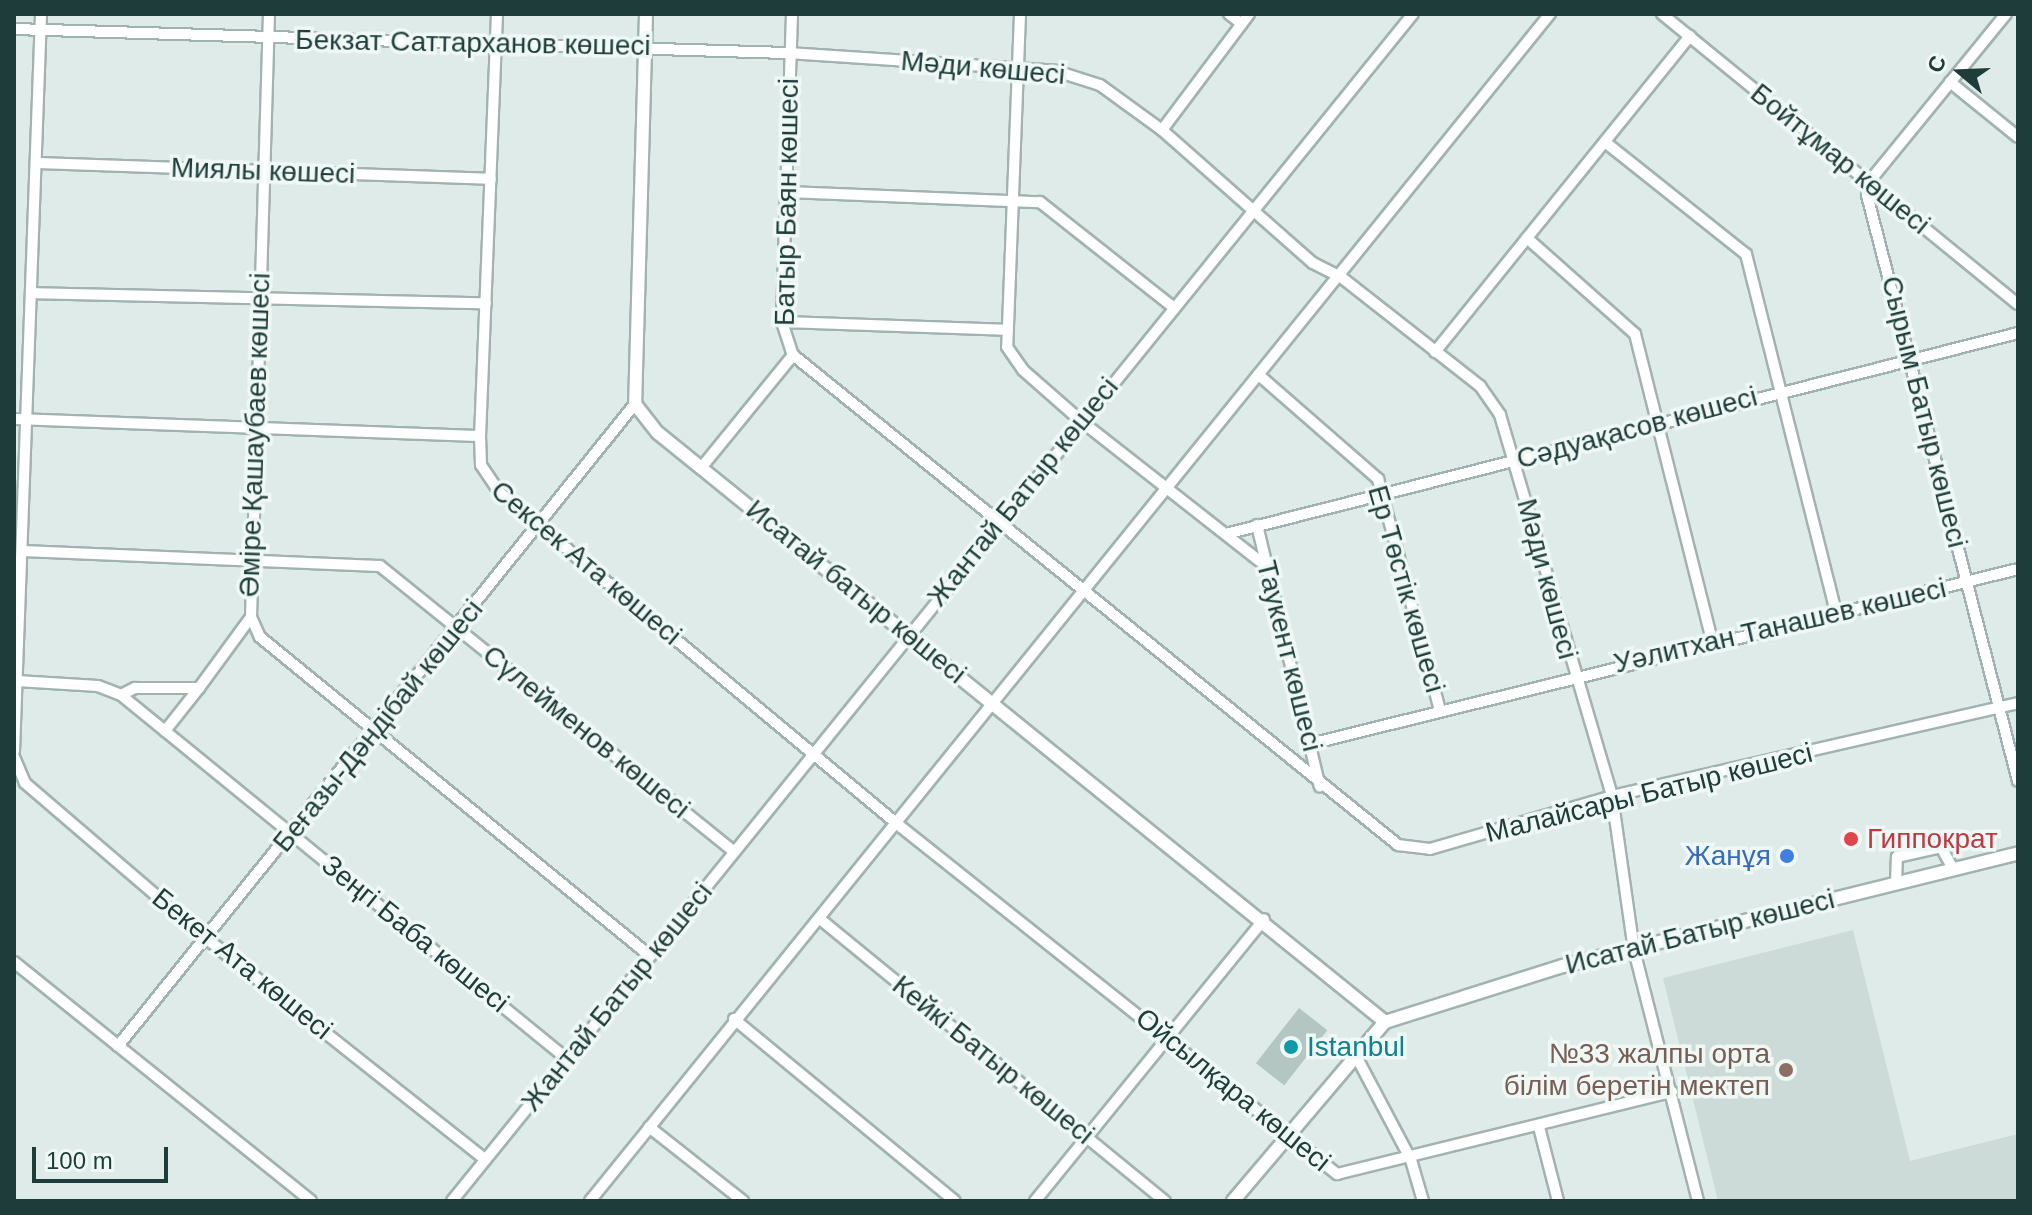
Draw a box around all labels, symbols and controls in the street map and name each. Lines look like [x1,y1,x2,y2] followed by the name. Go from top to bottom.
[295,23,651,63] street label: Бекзат Саттарханов көшесі
[1920,32,2000,112] north arrow
[899,44,1067,92] street label: Мәди көшесі
[1922,52,1951,76] text: С
[1744,77,1936,241] street label: Бойтұмар көшесі
[768,78,806,326] street label: Батыр Баян көшесі
[170,151,356,191] street label: Миялы көшесі
[233,272,277,598] street label: Әміре Қашаубаев көшесі
[1874,273,1974,551] street label: Сырым Батыр көшесі
[920,371,1126,613] street label: Жантай Батыр көшесі
[1513,380,1761,476] street label: Сәдуақасов көшесі
[484,474,688,652] street label: Сексек Ата көшесі
[1360,482,1452,696] street label: Ер Төстік көшесі
[739,493,973,691] street label: Исатай батыр көшесі
[1509,495,1585,663] street label: Мәди көшесі
[1249,557,1329,755] street label: Таукент көшесі
[1611,571,1949,681] street label: Уәлитхан Танашев көшесі
[266,593,490,859] street label: Беғазы-Дәндібай көшесі
[476,638,696,826] street label: Сүлейменов көшесі
[1482,736,1816,850] street label: Малайсары Батыр көшесі
[1867,822,1998,856] place label: Гиппократ
[1842,830,1860,848] marker: Гиппократ
[1685,839,1771,873] place label: Жанұя
[1778,847,1796,865] marker: Жанұя
[315,848,515,1020] street label: Зеңгі Баба көшесі
[514,876,720,1118] street label: Жантай Батыр көшесі
[145,881,339,1047] street label: Бекет Ата көшесі
[1562,882,1838,982] street label: Исатай Батыр көшесі
[885,968,1101,1152] street label: Кейкі Батыр көшесі
[1129,1001,1337,1179] street label: Ойсылқара көшесі
[1307,1030,1405,1064] place label: Istanbul
[1504,1037,1770,1103] place label: №33 жалпы орта білім беретін мектеп
[1282,1038,1300,1056] marker: Istanbul
[1777,1061,1795,1079] marker: №33 жалпы орта білім беретін мектеп
[36,1131,172,1181] scale bar
[46,1147,113,1174] text: 100 m

